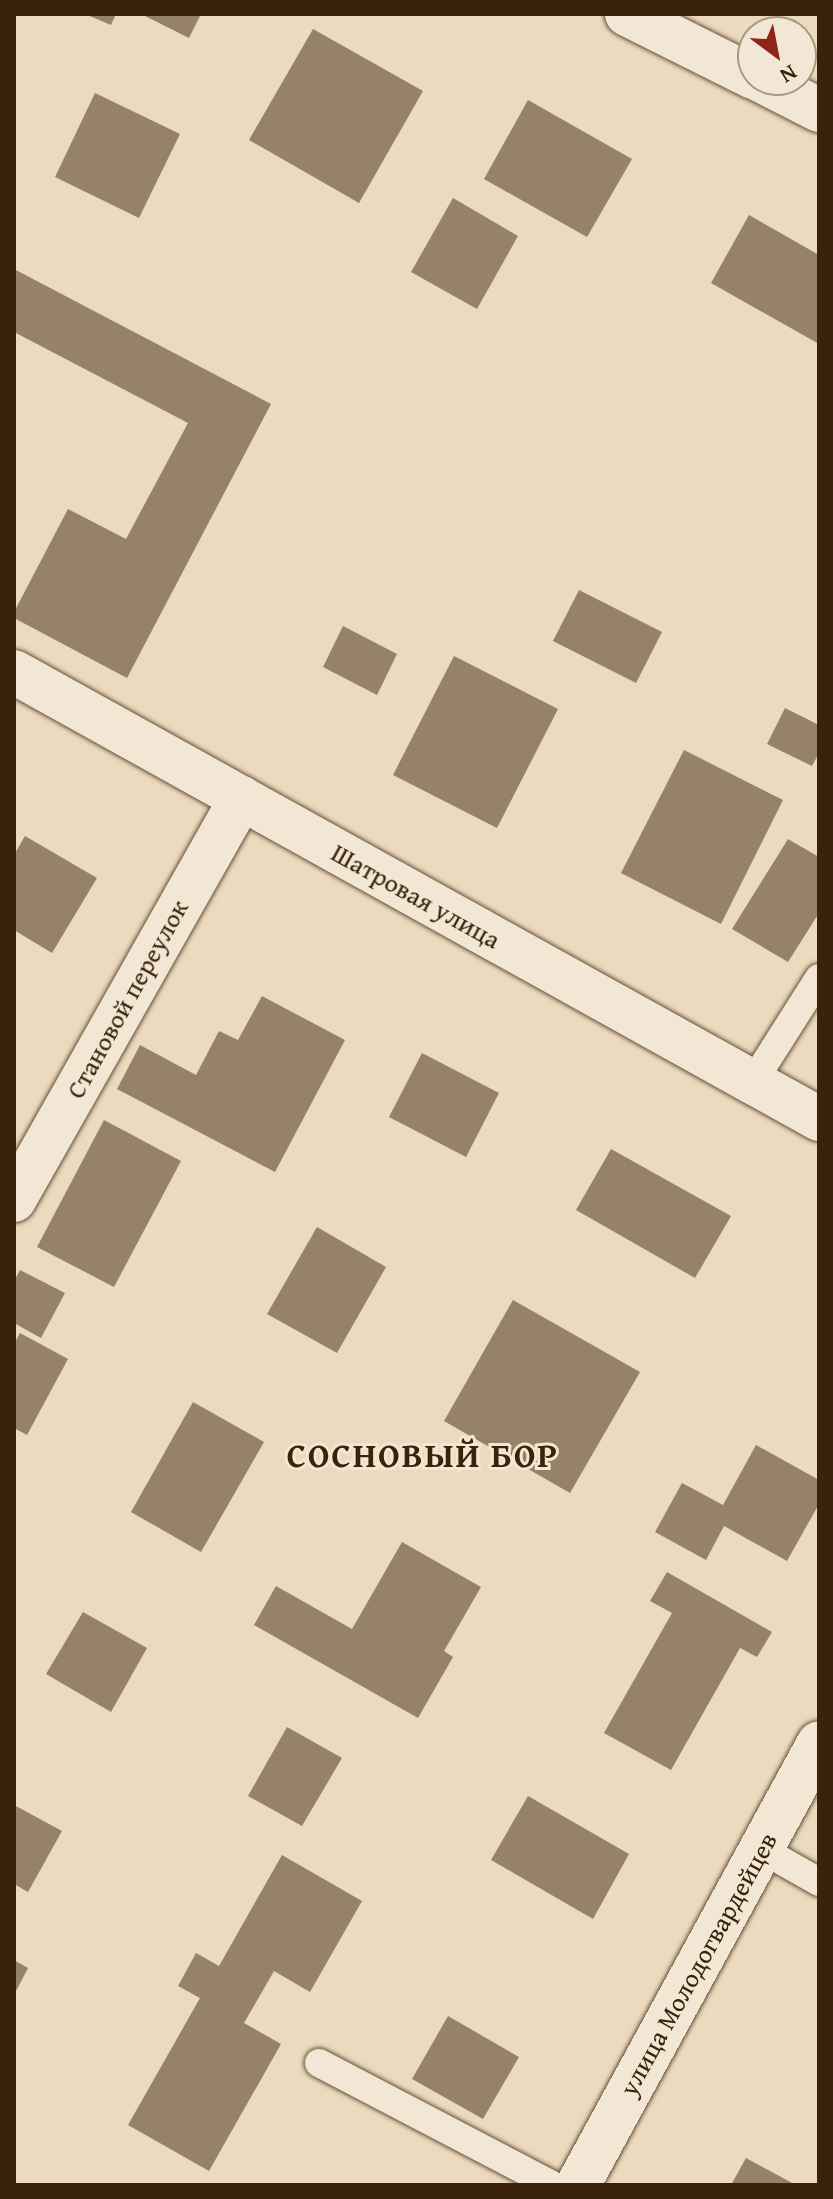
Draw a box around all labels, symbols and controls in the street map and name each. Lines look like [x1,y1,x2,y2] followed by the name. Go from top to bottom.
[737,16,817,96] north arrow
[774,57,803,92] text: N
[326,837,506,955] street label: Шатровая улица
[60,894,194,1104] street label: Становой переулок
[287,1435,559,1475] district label: СОСНОВЫЙ БОР
[613,1827,783,2101] street label: улица Молодогвардейцев

